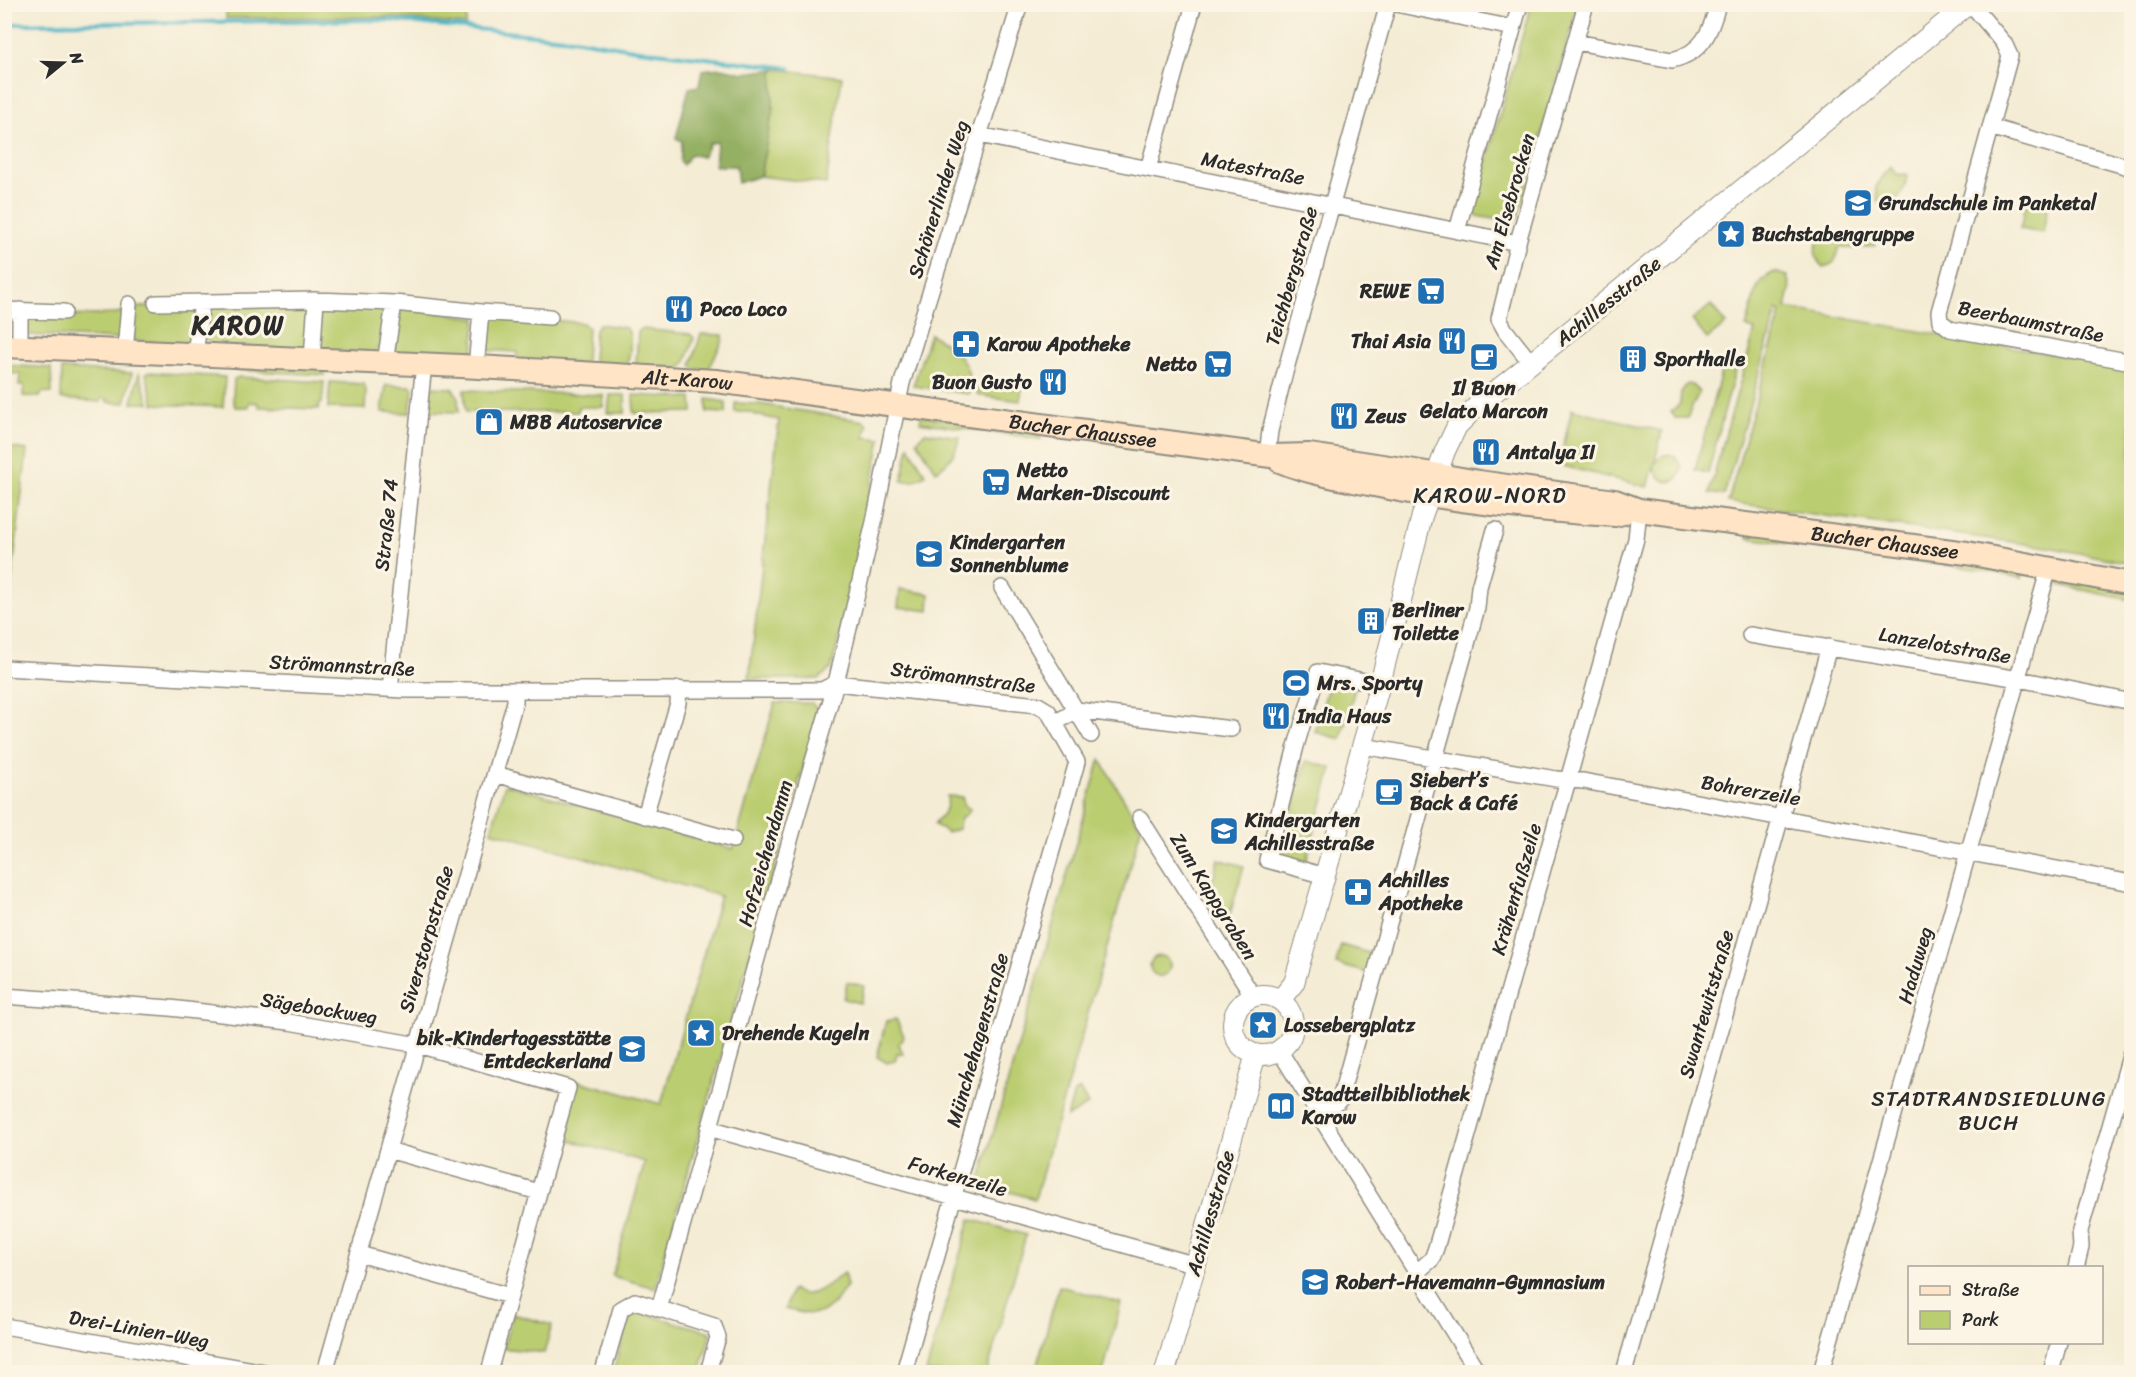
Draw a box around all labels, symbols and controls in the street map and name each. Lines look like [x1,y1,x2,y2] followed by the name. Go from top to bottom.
[33,33,93,93] north arrow
[61,47,93,69] text: N
[898,116,979,283] street label: Schönerlinder Weg
[1473,129,1546,274] street label: Am Elsebrocken
[1198,141,1308,196] street label: Matestraße
[1878,186,2098,221] place label: Grundschule im Panketal
[1842,187,1874,219] school or university icon: Grundschule im Panketal
[1255,202,1328,350] street label: Teichbergstraße
[1752,217,1915,252] place label: Buchstabengruppe
[1715,218,1747,250] place icon: Buchstabengruppe
[1546,247,1670,356] street label: Achillesstraße
[1359,274,1412,309] place label: REWE
[1415,275,1447,307] supermarket icon: REWE
[1955,290,2107,353] street label: Beerbaumstraße
[700,292,788,327] place label: Poco Loco
[663,293,695,325] restaurant icon: Poco Loco
[190,302,285,348] district label: KAROW
[1351,324,1431,359] place label: Thai Asia
[1436,325,1468,357] restaurant icon: Thai Asia
[986,327,1131,362] place label: Karow Apotheke
[950,328,982,360] pharmacy icon: Karow Apotheke
[1468,341,1500,373] cafe icon: Il Buon Gelato Marcon
[1653,342,1745,377] place label: Sporthalle
[1617,343,1649,375] building icon: Sporthalle
[1145,347,1198,382] place label: Netto
[1202,348,1234,380] supermarket icon: Netto
[640,360,735,401] street label: Alt-Karow
[932,365,1033,400] place label: Buon Gusto
[1037,366,1069,398] restaurant icon: Buon Gusto
[1419,371,1548,429] place label: Il Buon Gelato Marcon
[1364,399,1407,434] place label: Zeus
[1328,400,1360,432] restaurant icon: Zeus
[1007,404,1159,458] street label: Bucher Chaussee
[509,405,663,440] place label: MBB Autoservice
[473,406,505,438] shop icon: MBB Autoservice
[1506,435,1596,470] place label: Antalya II
[1470,436,1502,468] restaurant icon: Antalya II
[1016,453,1170,511] place label: Netto Marken-Discount
[980,466,1012,498] supermarket icon: Netto Marken-Discount
[1413,476,1567,515] district label: KAROW-NORD
[364,477,409,573] street label: Straße 74
[1809,516,1961,570] street label: Bucher Chaussee
[949,525,1069,583] place label: Kindergarten Sonnenblume
[913,538,945,570] school or university icon: Kindergarten Sonnenblume
[1392,593,1465,651] place label: Berliner Toilette
[1355,605,1387,637] building icon: Berliner Toilette
[1876,617,2014,674] street label: Lanzelotstraße
[269,644,416,687] street label: Strömannstraße
[889,651,1038,704] street label: Strömannstraße
[1316,666,1423,701] place label: Mrs. Sporty
[1280,667,1312,699] sports icon: Mrs. Sporty
[1296,699,1392,734] place label: India Haus
[1260,700,1292,732] restaurant icon: India Haus
[1409,763,1519,821] place label: Siebert’s Back & Café
[1698,765,1803,816] street label: Bohrerzeile
[728,776,803,931] street label: Hofzeichendamm
[1373,776,1405,808] cafe icon: Siebert’s Back & Café
[1244,803,1375,861] place label: Kindergarten Achillesstraße
[1208,815,1240,847] school or university icon: Kindergarten Achillesstraße
[1481,819,1552,959] street label: Krähenfußzeile
[1160,825,1267,967] street label: Zum Kappgraben
[389,861,464,1017] street label: Siverstorpstraße
[1378,863,1463,921] place label: Achilles Apotheke
[1342,876,1374,908] pharmacy icon: Achilles Apotheke
[1888,922,1943,1008] street label: Haduweg
[1669,926,1744,1082] street label: Swantewitstraße
[936,949,1019,1131] street label: Münchehagenstraße
[258,982,380,1035] street label: Sägebockweg
[1284,1008,1416,1043] place label: Lossebergplatz
[1247,1009,1279,1041] place icon: Lossebergplatz
[722,1016,869,1051] place label: Drehende Kugeln
[685,1017,717,1049] place icon: Drehende Kugeln
[416,1021,613,1079] place label: bik-Kindertagesstätte Entdeckerland
[616,1033,648,1065] school or university icon: bik-Kindertagesstätte Entdeckerland
[1301,1077,1471,1135] place label: Stadtteilbibliothek Karow
[1871,1080,2107,1142] district label: STADTRANDSIEDLUNG BUCH
[1265,1090,1297,1122] library icon: Stadtteilbibliothek Karow
[904,1146,1012,1207] street label: Forkenzeile
[1176,1146,1245,1281] street label: Achillesstraße
[1335,1265,1605,1300] place label: Robert-Havemann-Gymnasium
[1299,1266,1331,1298] school or university icon: Robert-Havemann-Gymnasium
[1908,1266,2103,1344] legend
[1962,1274,2019,1306] text: Straße
[66,1300,212,1359] street label: Drei-Linien-Weg
[1962,1304,1999,1336] text: Park

